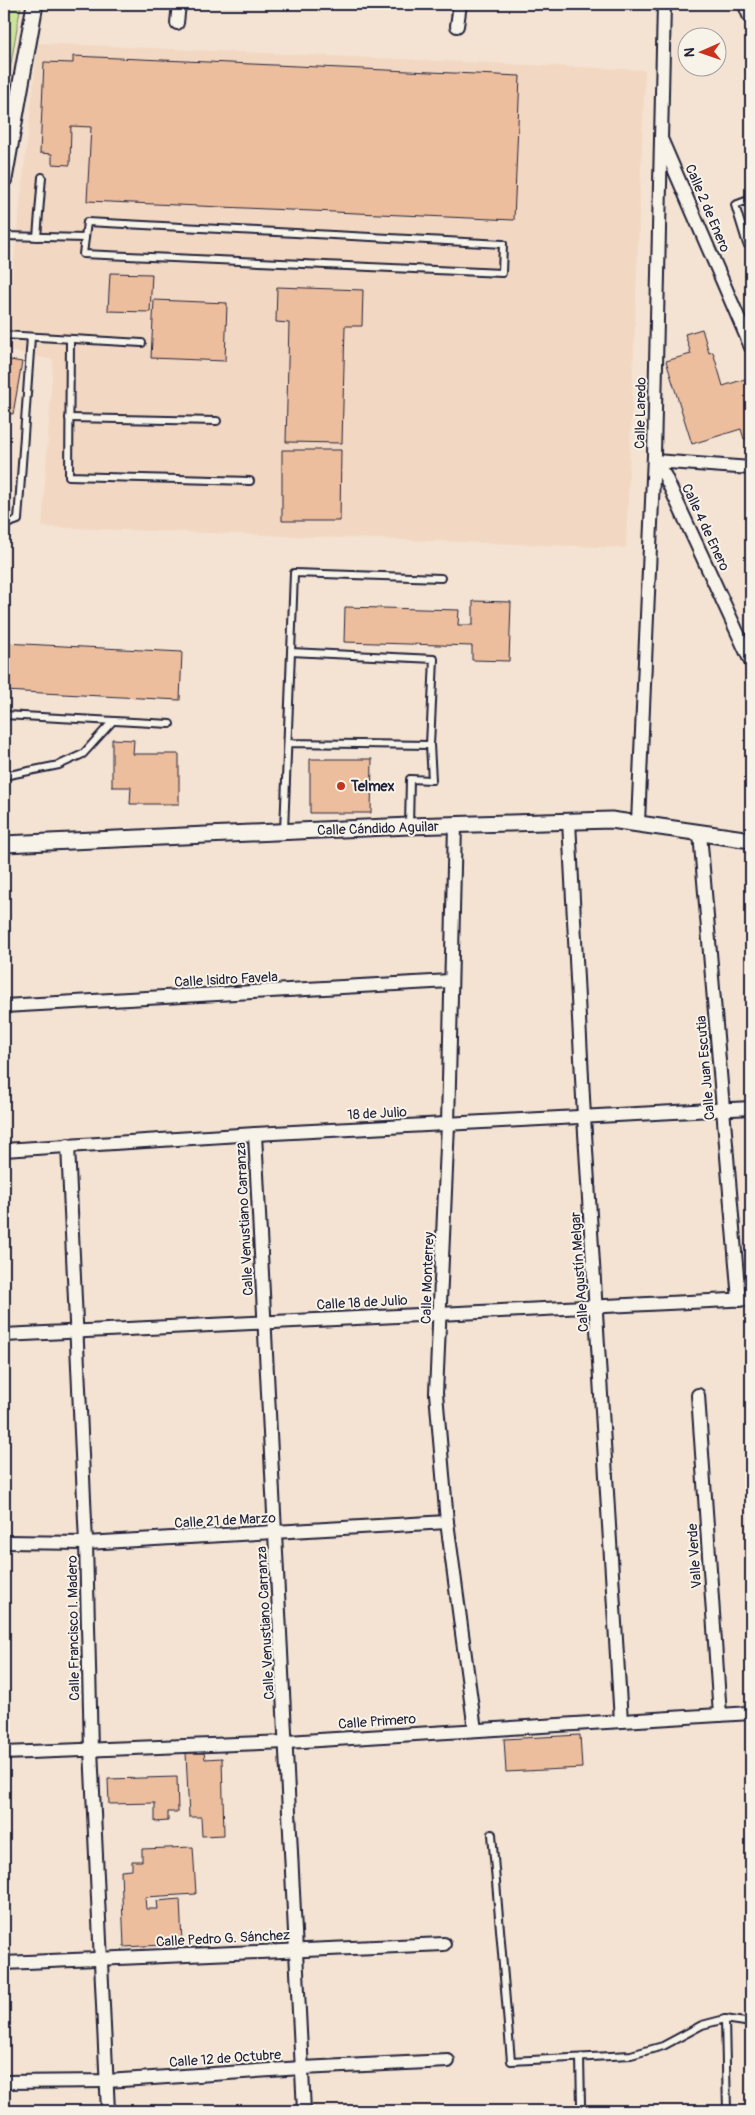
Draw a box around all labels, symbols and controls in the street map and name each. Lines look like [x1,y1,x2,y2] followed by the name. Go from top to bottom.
[678,28,728,78] north arrow
[681,47,698,57] text: N
[681,162,734,255] street label: Calle 2 de Enero
[631,376,650,449] street label: Calle Laredo
[678,481,733,574] street label: Calle 4 de Enero
[350,778,395,795] place label: Telmex
[335,780,347,792] marker: Telmex
[317,818,439,839] street label: Calle Cándido Aguilar
[174,968,278,991] street label: Calle Isidro Favela
[692,1015,719,1121] street label: Calle Juan Escutia
[347,1103,408,1124] street label: 18 de Julio
[232,1142,257,1296] street label: Calle Venustiano Carranza
[567,1211,592,1333] street label: Calle Agustín Melgar
[417,1232,438,1324] street label: Calle Monterrey
[316,1292,409,1313] street label: Calle 18 de Julio
[174,1509,277,1532] street label: Calle 21 de Marzo
[684,1523,705,1589] street label: Valle Verde
[253,1546,278,1700] street label: Calle Venustiano Carranza
[64,1555,83,1701] street label: Calle Francisco I. Madero
[338,1710,417,1733] street label: Calle Primero
[155,1926,291,1951] street label: Calle Pedro G. Sánchez
[168,2046,282,2071] street label: Calle 12 de Octubre

